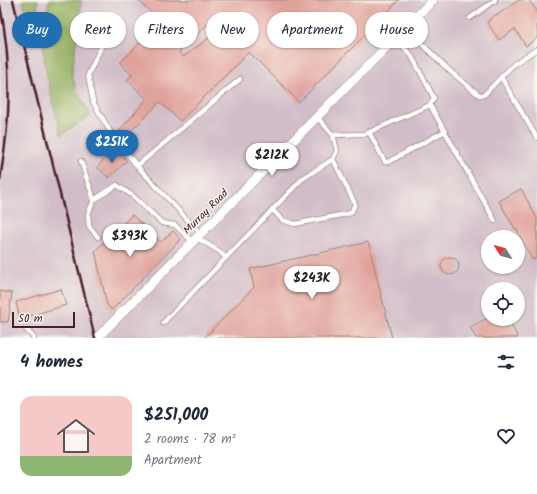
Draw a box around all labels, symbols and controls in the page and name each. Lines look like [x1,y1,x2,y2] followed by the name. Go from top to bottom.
[12,12,62,48] chip: Buy
[70,12,126,48] chip: Rent
[134,12,198,48] chip: Filters
[206,12,259,48] chip: New
[267,12,357,48] chip: Apartment
[365,12,428,48] chip: House
[84,130,140,164] pin: $251K
[95,132,129,153] text: $251K
[244,143,300,177] pin: $212K
[255,145,289,166] text: $212K
[179,185,233,239] street label: Murray Road
[102,224,158,258] pin: $393K
[112,226,148,247] text: $393K
[481,230,525,274] north arrow
[481,230,525,326] map controls
[284,266,340,300] pin: $243K
[293,268,331,289] text: $243K
[481,282,525,326] button: locate
[12,310,75,329] scale bar
[18,310,43,328] text: 50 m
[20,349,83,376] text: 4 homes
[495,351,517,373] icon: filters
[144,402,208,429] text: $251,000
[52,412,100,460] icon: home
[495,425,517,447] icon: heart
[144,429,236,450] text: 2 rooms · 78 m²
[144,450,202,471] text: Apartment

